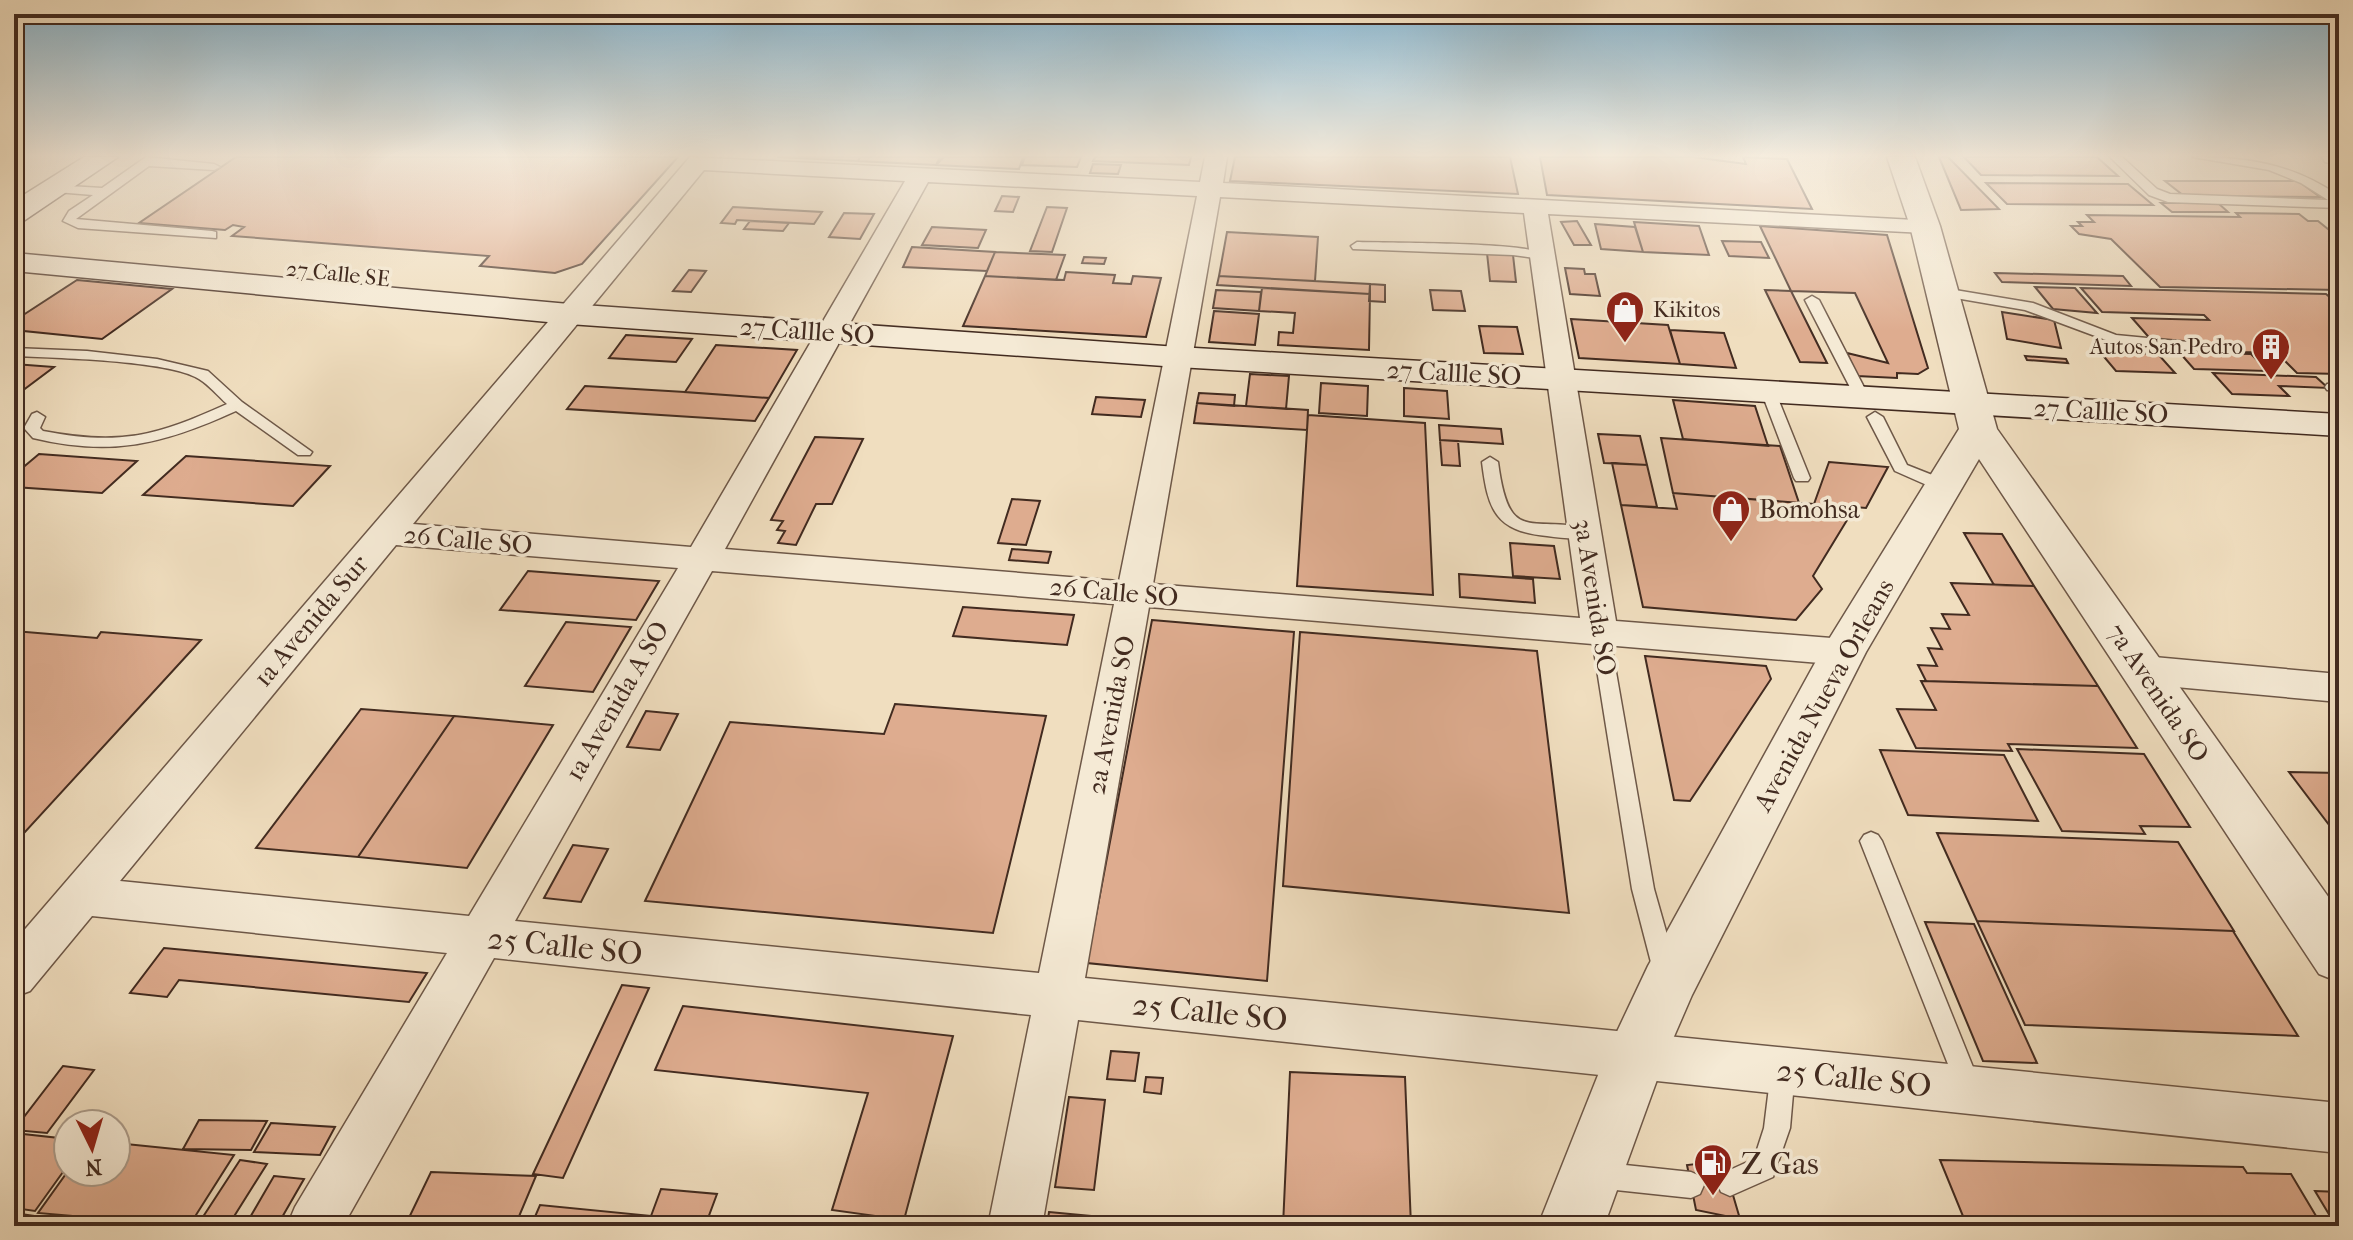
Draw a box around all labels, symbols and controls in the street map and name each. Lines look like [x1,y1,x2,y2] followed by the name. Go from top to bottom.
[285,256,391,292] street label: 27 Calle SE
[1604,289,1646,344] shop icon: Kikitos
[1653,297,1720,323] place label: Kikitos
[739,311,875,351] street label: 27 Callle SO
[2250,326,2292,381] building icon: Autos San Pedro
[2089,334,2243,360] place label: Autos San Pedro
[1386,354,1522,392] street label: 27 Callle SO
[2033,392,2169,430] street label: 27 Callle SO
[1710,488,1752,543] shop icon: Bomohsa
[1759,494,1861,525] place label: Bomohsa
[1567,516,1623,678] street label: 3a Avenida SO
[402,519,534,561] street label: 26 Calle SO
[247,549,375,693] street label: 1a Avenida Sur
[1048,571,1180,613] street label: 26 Calle SO
[1747,573,1901,817] street label: Avenida Nueva Orleans
[559,616,675,786] street label: 1a Avenida A SO
[2100,618,2216,768] street label: 7a Avenida SO
[1080,633,1142,797] street label: 2a Avenida SO
[486,919,644,973] street label: 25 Calle SO
[1131,985,1289,1039] street label: 25 Calle SO
[1775,1051,1933,1105] street label: 25 Calle SO
[52,1108,132,1188] north arrow
[1692,1142,1734,1197] fuel station icon: Z Gas
[1741,1145,1819,1182] place label: Z Gas
[84,1153,103,1181] text: N

